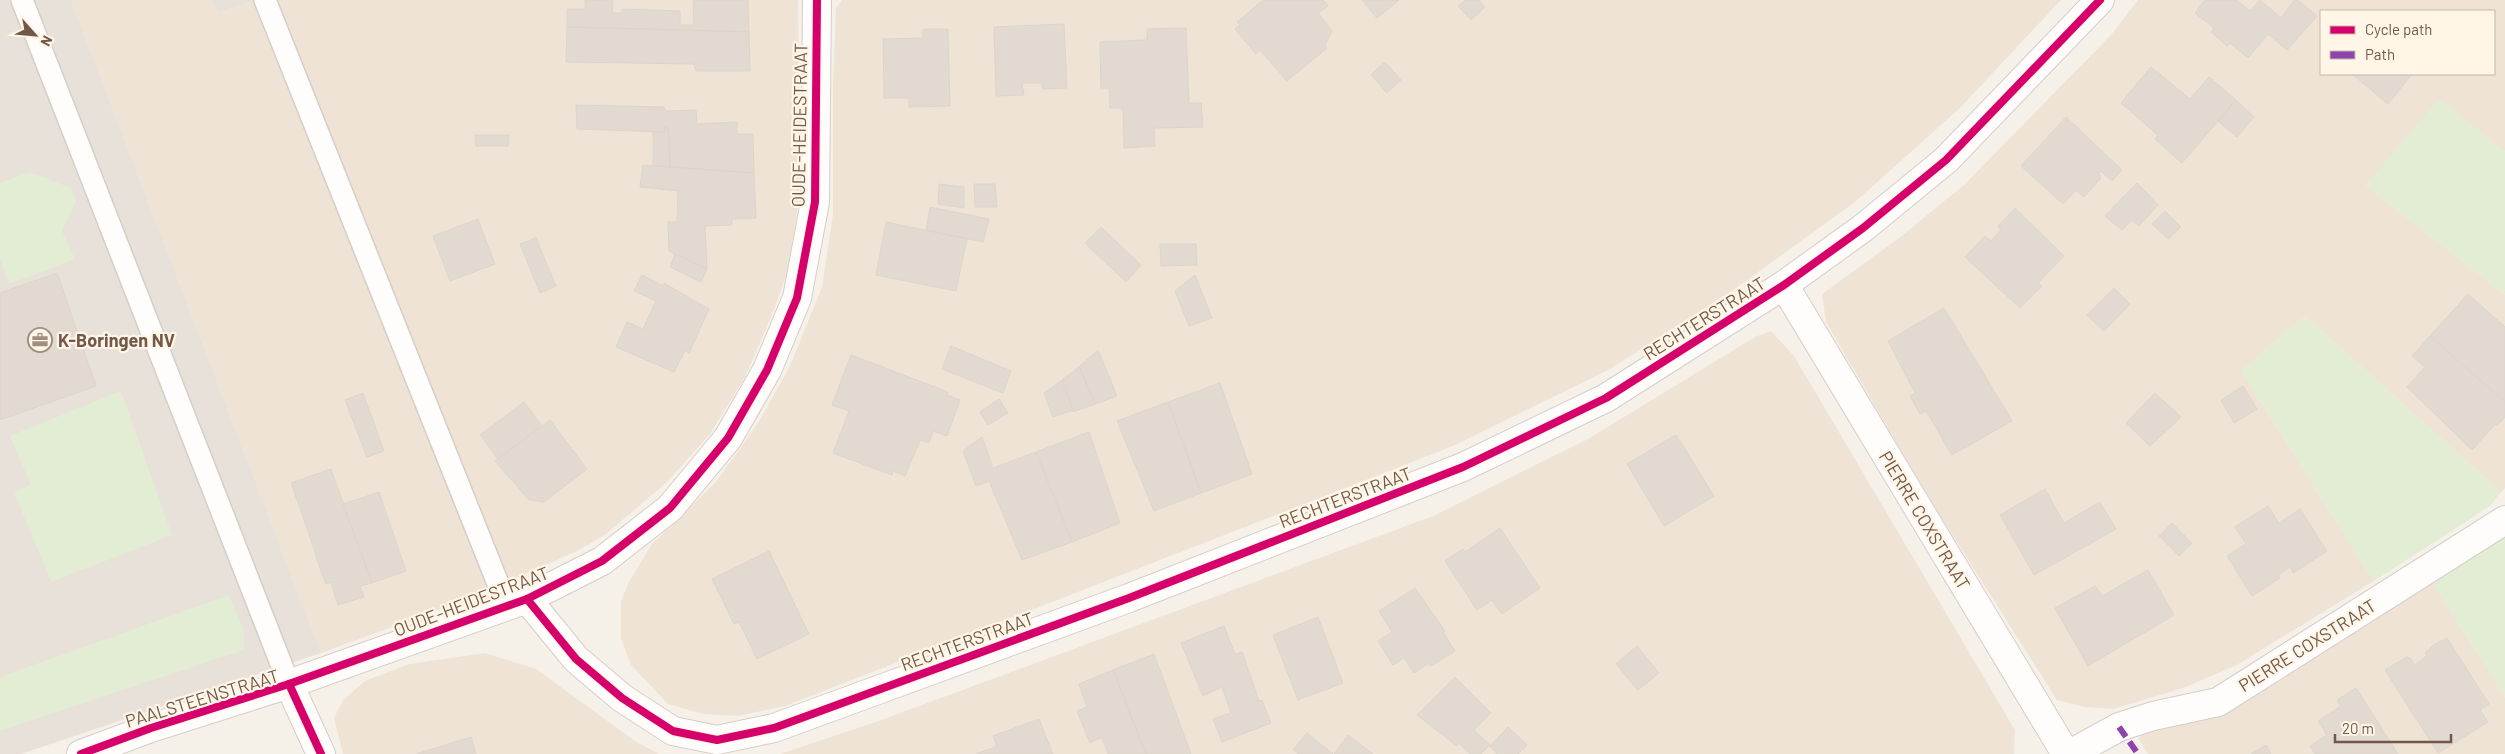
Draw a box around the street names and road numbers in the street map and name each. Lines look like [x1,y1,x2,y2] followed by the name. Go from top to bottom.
[787,43,811,207] street label: OUDE-HEIDESTRAAT
[1639,272,1769,364] street label: RECHTERSTRAAT
[1875,447,1975,593] street label: PIERRE COXSTRAAT
[1276,462,1414,532] street label: RECHTERSTRAAT
[390,561,552,641] street label: OUDE-HEIDESTRAAT
[2234,594,2380,696] street label: PIERRE COXSTRAAT
[898,607,1036,675] street label: RECHTERSTRAAT
[122,664,282,732] street label: PAALSTEENSTRAAT

